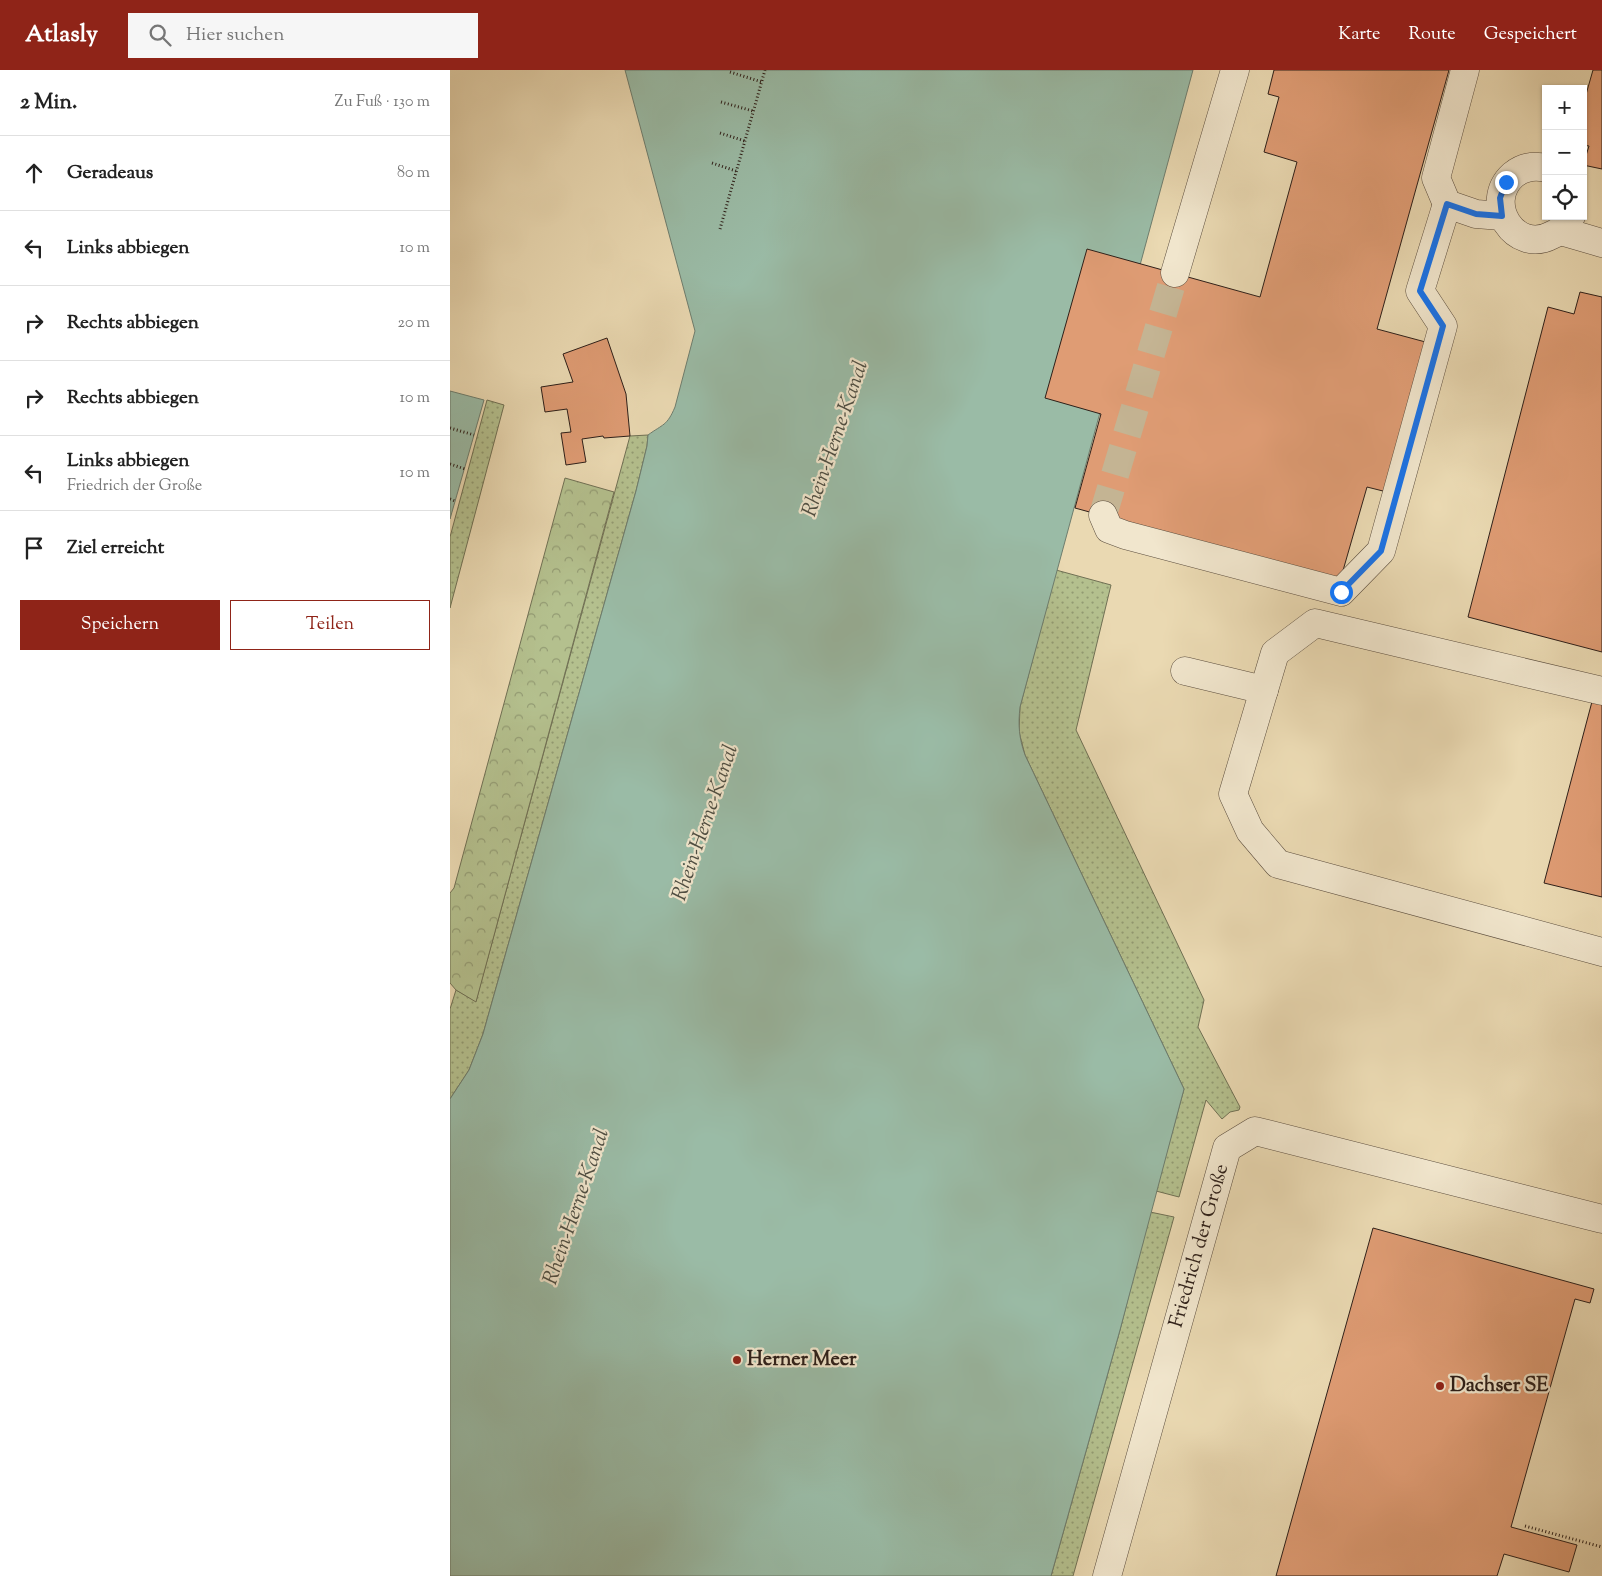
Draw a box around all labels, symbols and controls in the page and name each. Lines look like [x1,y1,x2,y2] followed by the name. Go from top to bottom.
[128,13,478,58] search box
[25,18,98,52] text: Atlasly
[146,21,174,49] icon: search
[186,22,284,49] text: Hier suchen
[1338,22,1381,48] text: Karte
[1409,22,1456,48] text: Route
[1484,22,1577,48] text: Gespeichert
[1542,85,1587,220] map controls
[1542,85,1587,130] button: +
[20,88,77,118] text: 2 Min.
[334,91,430,114] text: Zu Fuß · 130 m
[1542,130,1587,175] button: −
[20,159,48,187] icon: ahead
[67,160,153,187] text: Geradeaus
[397,162,430,185] text: 80 m
[1495,171,1518,194] route end
[1542,175,1587,220] button: locate
[20,234,48,262] icon: left
[67,235,190,262] text: Links abbiegen
[400,237,430,260] text: 10 m
[20,309,48,337] icon: right
[67,310,199,337] text: Rechts abbiegen
[397,312,430,335] text: 20 m
[795,357,877,521] water label: Rhein-Herne-Kanal
[20,384,48,412] icon: right
[67,385,199,412] text: Rechts abbiegen
[400,387,430,410] text: 10 m
[67,448,190,475] text: Links abbiegen
[20,459,48,487] icon: left
[400,462,430,485] text: 10 m
[67,475,202,498] text: Friedrich der Große
[20,534,48,562] icon: arrive
[67,535,164,562] text: Ziel erreicht
[1330,581,1353,604] route start
[20,600,220,650] button: Speichern
[230,600,430,650] button: Teilen
[665,741,747,905] water label: Rhein-Herne-Kanal
[536,1125,618,1289] water label: Rhein-Herne-Kanal
[1163,1161,1237,1331] street label: Friedrich der Große
[747,1346,857,1375] place label: Herner Meer
[731,1354,743,1366] marker: Herner Meer
[1450,1372,1549,1401] place label: Dachser SE
[1434,1380,1446,1392] marker: Dachser SE

